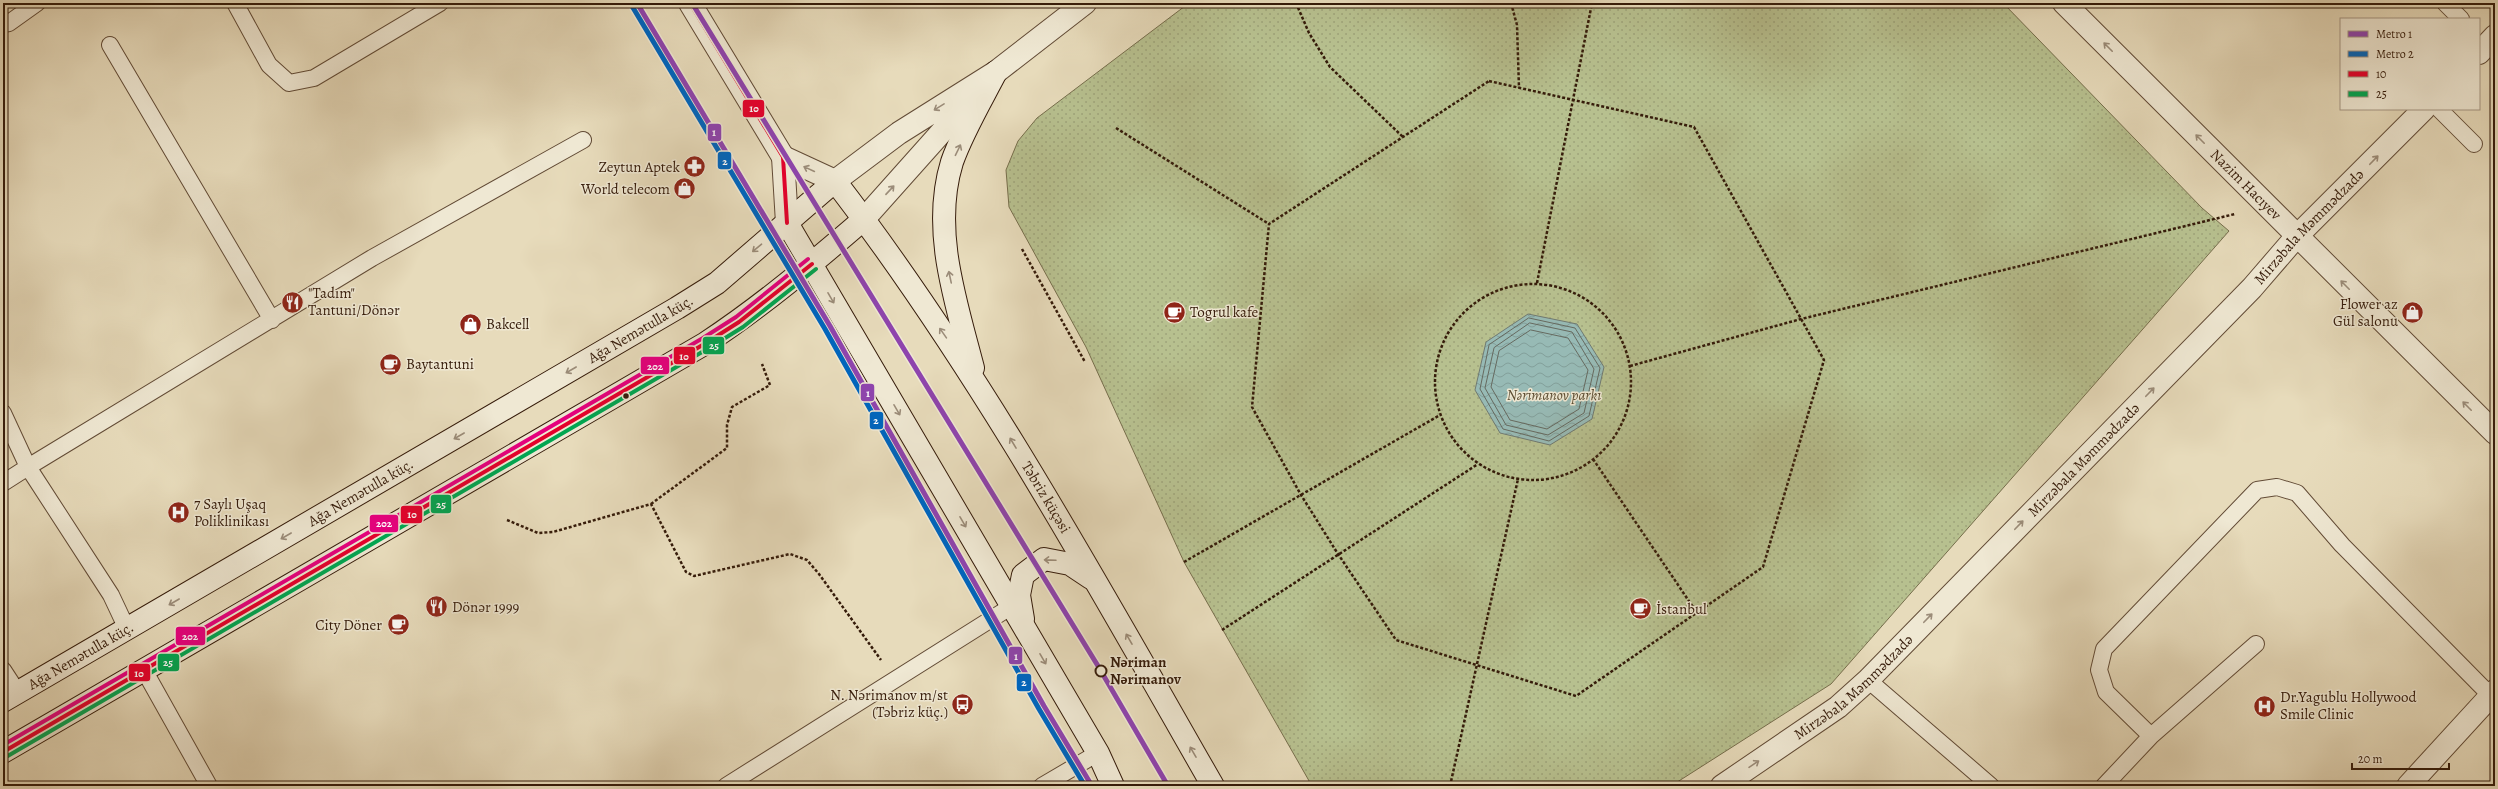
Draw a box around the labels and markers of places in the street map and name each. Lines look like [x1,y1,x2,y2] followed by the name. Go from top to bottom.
[682,154,708,180] pharmacy icon: Zeytun Aptek
[599,157,681,177] place label: Zeytun Aptek
[672,176,698,202] shop icon: World telecom
[580,179,671,199] place label: World telecom
[308,283,400,320] place label: "Tadım" Tantuni/Dönər
[279,289,305,315] restaurant icon: "Tadım" Tantuni/Dönər
[2333,294,2399,331] place label: Flower az Gül salonu
[1161,299,1187,325] cafe icon: Togrul kafe
[2400,300,2426,326] shop icon: Flower az Gül salonu
[1190,302,1259,322] place label: Togrul kafe
[458,311,484,337] shop icon: Bakcell
[486,314,530,334] place label: Bakcell
[377,351,403,377] cafe icon: Baytantuni
[406,354,474,374] place label: Baytantuni
[621,391,631,401] unlabelled marker
[194,494,269,531] place label: 7 Saylı Uşaq Poliklinikası
[166,500,192,526] hospital icon: 7 Saylı Uşaq Poliklinikası
[424,594,450,620] restaurant icon: Dönər 1999
[1628,596,1654,622] cafe icon: İstanbul
[452,597,519,617] place label: Dönər 1999
[1656,599,1707,619] place label: İstanbul
[385,612,411,638] cafe icon: City Döner
[315,615,382,635] place label: City Döner
[1110,652,1182,689] place label: Nəriman Nərimanov
[1094,664,1108,678] marker: Nəriman Nərimanov
[830,685,948,722] place label: N. Nərimanov m/st (Təbriz küç.)
[2280,687,2417,724] place label: Dr.Yagublu Hollywood Smile Clinic
[950,691,976,717] bus stop icon: N. Nərimanov m/st (Təbriz küç.)
[2252,693,2278,719] hospital icon: Dr.Yagublu Hollywood Smile Clinic

